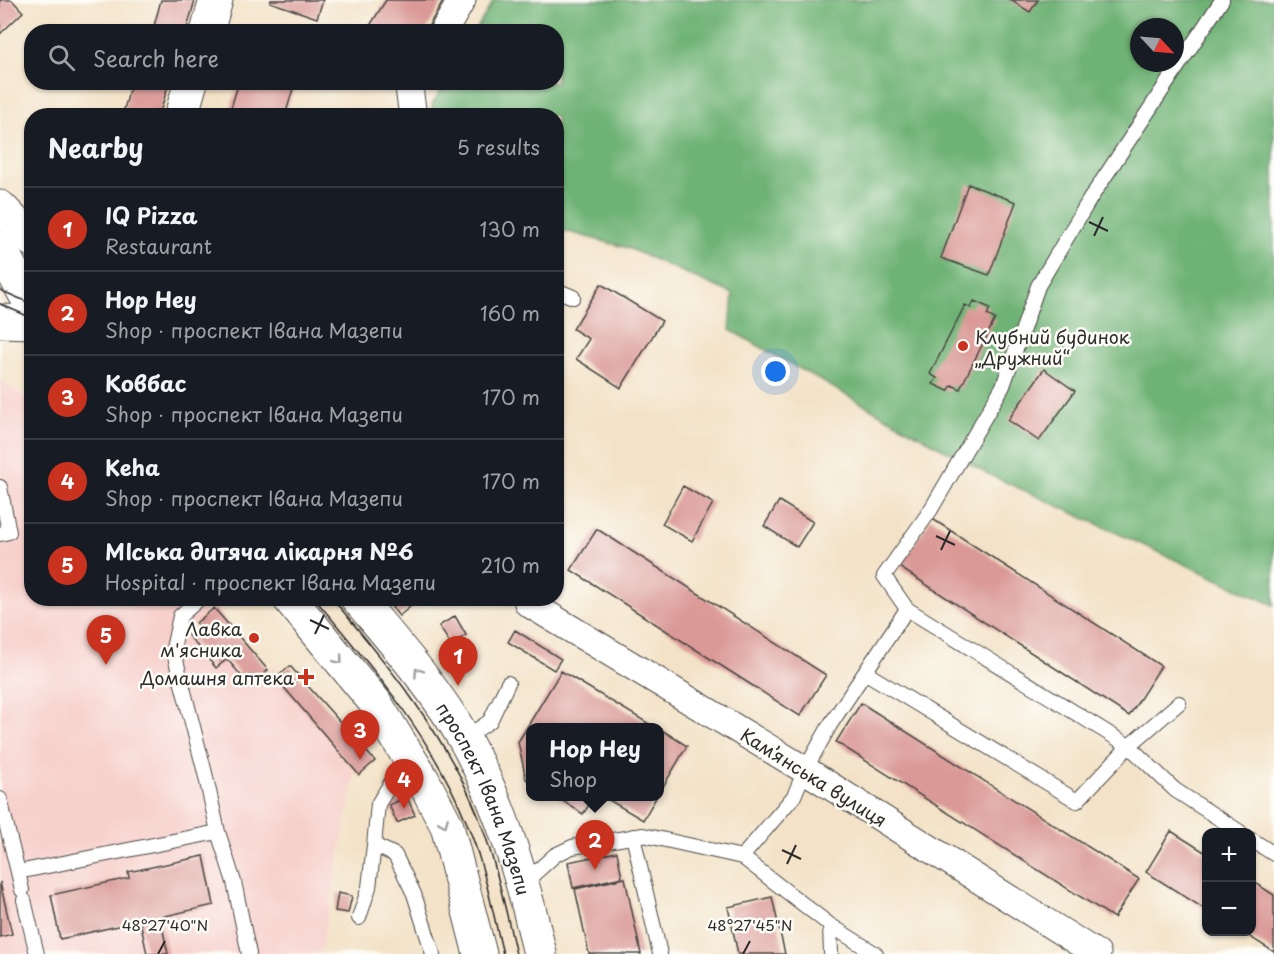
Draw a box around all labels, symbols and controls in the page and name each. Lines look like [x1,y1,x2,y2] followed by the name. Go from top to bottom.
[1130,18,1184,72] north arrow
[24,24,564,90] search box
[45,41,78,74] icon: search
[93,41,219,74] text: Search here
[48,128,143,167] text: Nearby
[457,132,540,162] text: 5 results
[105,198,197,231] text: IQ Pizza
[63,214,72,244] text: 1
[480,214,540,244] text: 130 m
[105,231,212,261] text: Restaurant
[105,282,197,315] text: Hop Hey
[60,298,75,328] text: 2
[480,298,540,328] text: 160 m
[105,315,403,345] text: Shop · проспект Івана Мазепи
[975,323,1130,371] place label: Клубний будинок „Дружний“
[956,339,970,353] marker: Клубний будинок „Дружний“
[761,357,790,386] your location
[105,366,187,399] text: Ковбас
[61,382,74,412] text: 3
[482,382,540,412] text: 170 m
[105,399,403,429] text: Shop · проспект Івана Мазепи
[105,450,160,483] text: Keha
[61,466,74,496] text: 4
[482,466,540,496] text: 170 m
[105,483,403,513] text: Shop · проспект Івана Мазепи
[105,534,414,567] text: МІська дитяча лікарня №6
[61,550,74,580] text: 5
[481,550,540,580] text: 210 m
[105,567,436,597] text: Hospital · проспект Івана Мазепи
[160,615,243,663] place label: Лавка м'ясника
[86,616,126,665] pin: 5
[247,631,261,645] marker: Лавка м'ясника
[438,636,478,686] pin: 1
[332,653,343,664] one-way arrow
[140,664,295,691] place label: Домашня аптека
[414,667,425,678] one-way arrow
[299,670,313,684] marker: Домашня аптека
[431,696,538,898] street label: проспект Івана Мазепи
[340,710,380,760] pin: 3
[735,721,893,833] street label: Камʼянська вулиця
[526,723,664,801] popup
[549,731,641,764] text: Hop Hey
[384,760,424,809] pin: 4
[549,764,597,794] text: Shop
[437,817,449,828] one-way arrow
[576,820,614,870] pin: 2
[1202,828,1256,936] map controls
[1202,828,1256,882] button: +
[1202,882,1256,936] button: −
[122,913,208,936] text: 48°27'40"N
[708,913,792,936] text: 48°27'45"N

